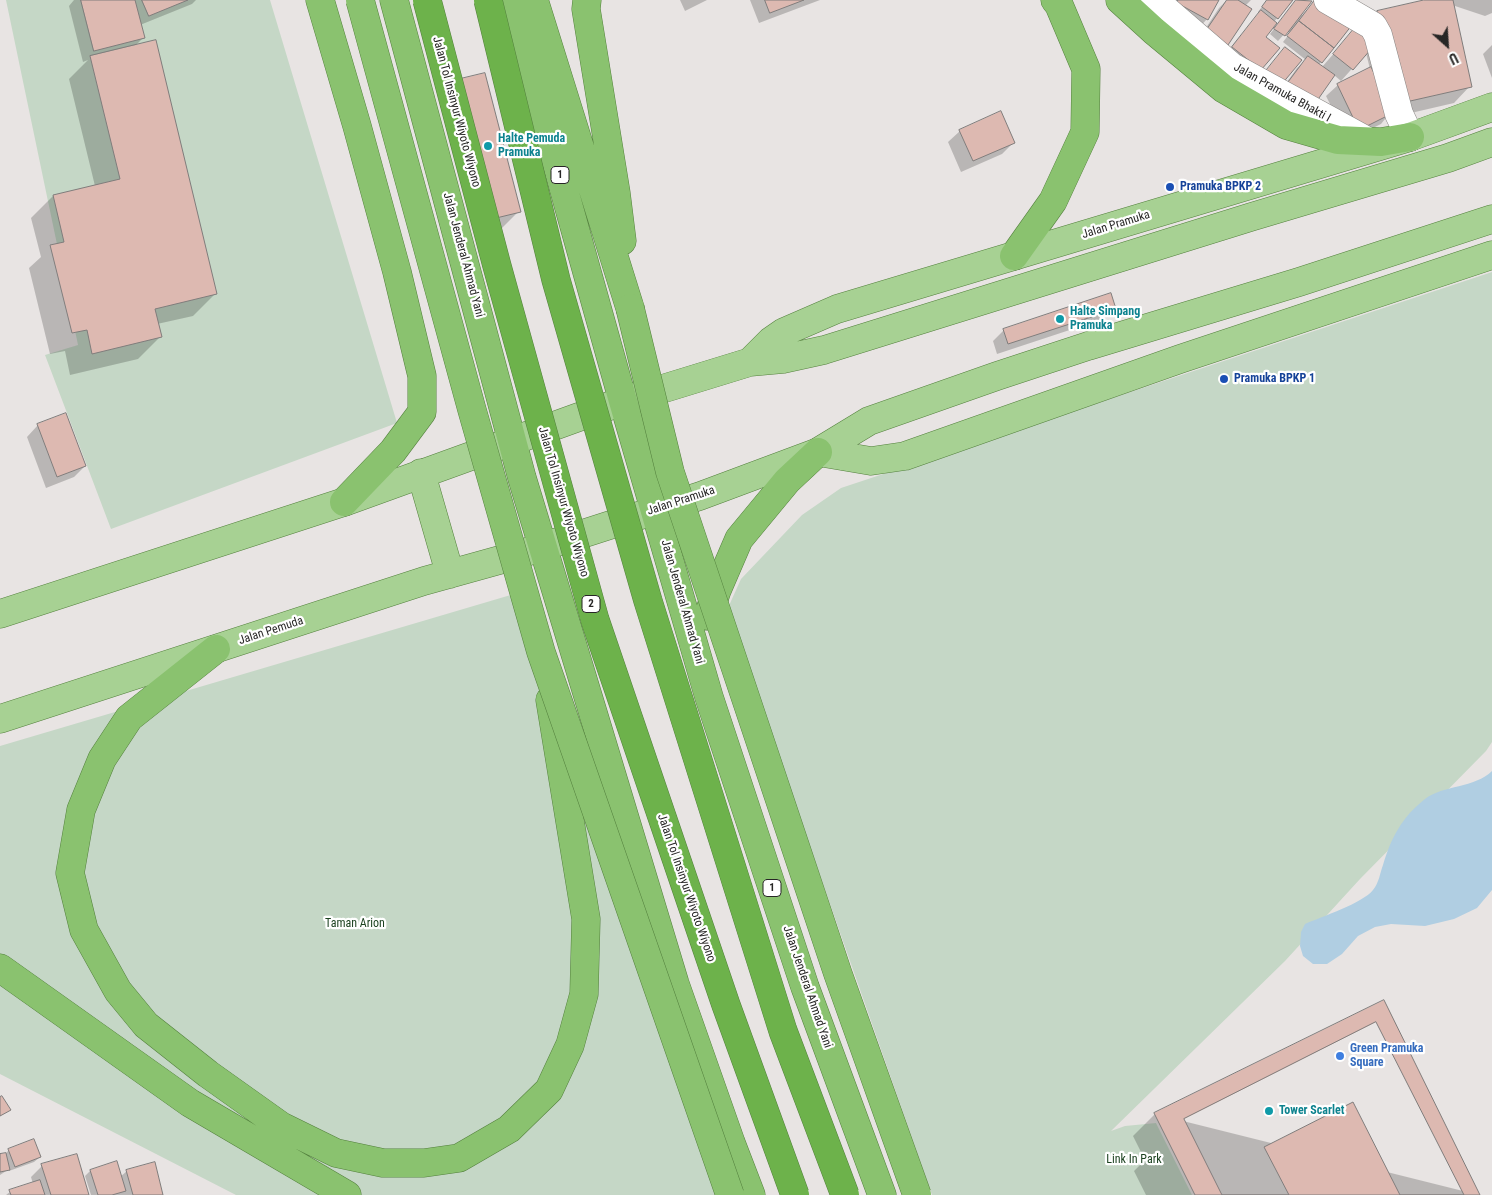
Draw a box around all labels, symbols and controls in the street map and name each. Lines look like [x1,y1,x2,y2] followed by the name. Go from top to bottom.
[1422,20,1472,70] north arrow
[429,35,483,189] street label: Jalan Tol Insinyur Wiyoto Wiyono
[1446,50,1461,67] text: U
[1231,60,1333,126] street label: Jalan Pramuka Bhakti I
[498,132,565,160] place label: Halte Pemuda Pramuka
[482,140,494,152] marker: Halte Pemuda Pramuka
[551,166,569,184] road number: 1
[1180,180,1261,194] place label: Pramuka BPKP 2
[1164,181,1176,193] marker: Pramuka BPKP 2
[439,191,487,319] street label: Jalan Jenderal Ahmad Yani
[1080,208,1152,242] street label: Jalan Pramuka
[1070,305,1140,333] place label: Halte Simpang Pramuka
[1054,313,1066,325] marker: Halte Simpang Pramuka
[1234,372,1315,386] place label: Pramuka BPKP 1
[1218,373,1230,385] marker: Pramuka BPKP 1
[535,425,591,579] street label: Jalan Tol Insinyur Wiyoto Wiyono
[645,483,717,519] street label: Jalan Pramuka
[657,538,707,666] street label: Jalan Jenderal Ahmad Yani
[582,596,600,612] road number: 2
[237,614,305,648] street label: Jalan Pemuda
[654,812,718,964] street label: Jalan Tol Insinyur Wiyoto Wiyono
[763,880,781,896] road number: 1
[325,917,385,931] park label: Taman Arion
[779,924,835,1050] street label: Jalan Jenderal Ahmad Yani
[1350,1042,1424,1070] place label: Green Pramuka Square
[1334,1050,1346,1062] marker: Green Pramuka Square
[1279,1104,1344,1118] place label: Tower Scarlet
[1263,1105,1275,1117] marker: Tower Scarlet
[1106,1153,1162,1167] park label: Link In Park

